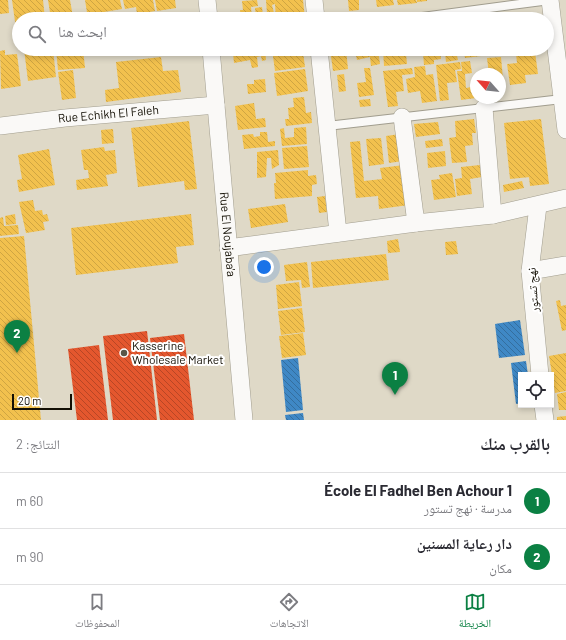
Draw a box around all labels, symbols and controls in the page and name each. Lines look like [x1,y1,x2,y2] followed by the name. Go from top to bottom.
[12,12,554,56] search box
[58,22,107,40] text: ابحث هنا
[26,23,48,45] icon: search
[470,68,506,104] north arrow
[57,102,159,125] street label: Rue Echikh El Faleh
[218,191,239,277] street label: Rue El Noujaba'a
[254,257,274,277] your location
[523,267,542,314] street label: نهج تستور
[4,320,30,353] pin: 2
[132,338,224,366] place label: Kasserine Wholesale Market
[119,348,129,358] marker: Kasserine Wholesale Market
[382,362,408,395] pin: 1
[518,372,554,408] map controls
[518,372,554,408] button: locate
[12,392,72,411] scale bar
[18,394,41,407] text: 20 m
[480,433,550,453] text: بالقرب منك
[16,436,60,452] text: النتائج: 2
[324,481,512,499] text: École El Fadhel Ben Achour 1
[16,493,43,509] text: 60 m
[535,493,539,509] text: 1
[424,500,512,516] text: مدرسة · نهج تستور
[417,534,512,552] text: دار رعاية المسنين
[16,549,44,565] text: 90 m
[533,549,541,565] text: 2
[489,560,512,576] text: مكان
[75,591,120,634] tab: المحفوظات
[270,591,309,634] tab: الاتجاهات
[459,591,491,634] tab: الخريطة

